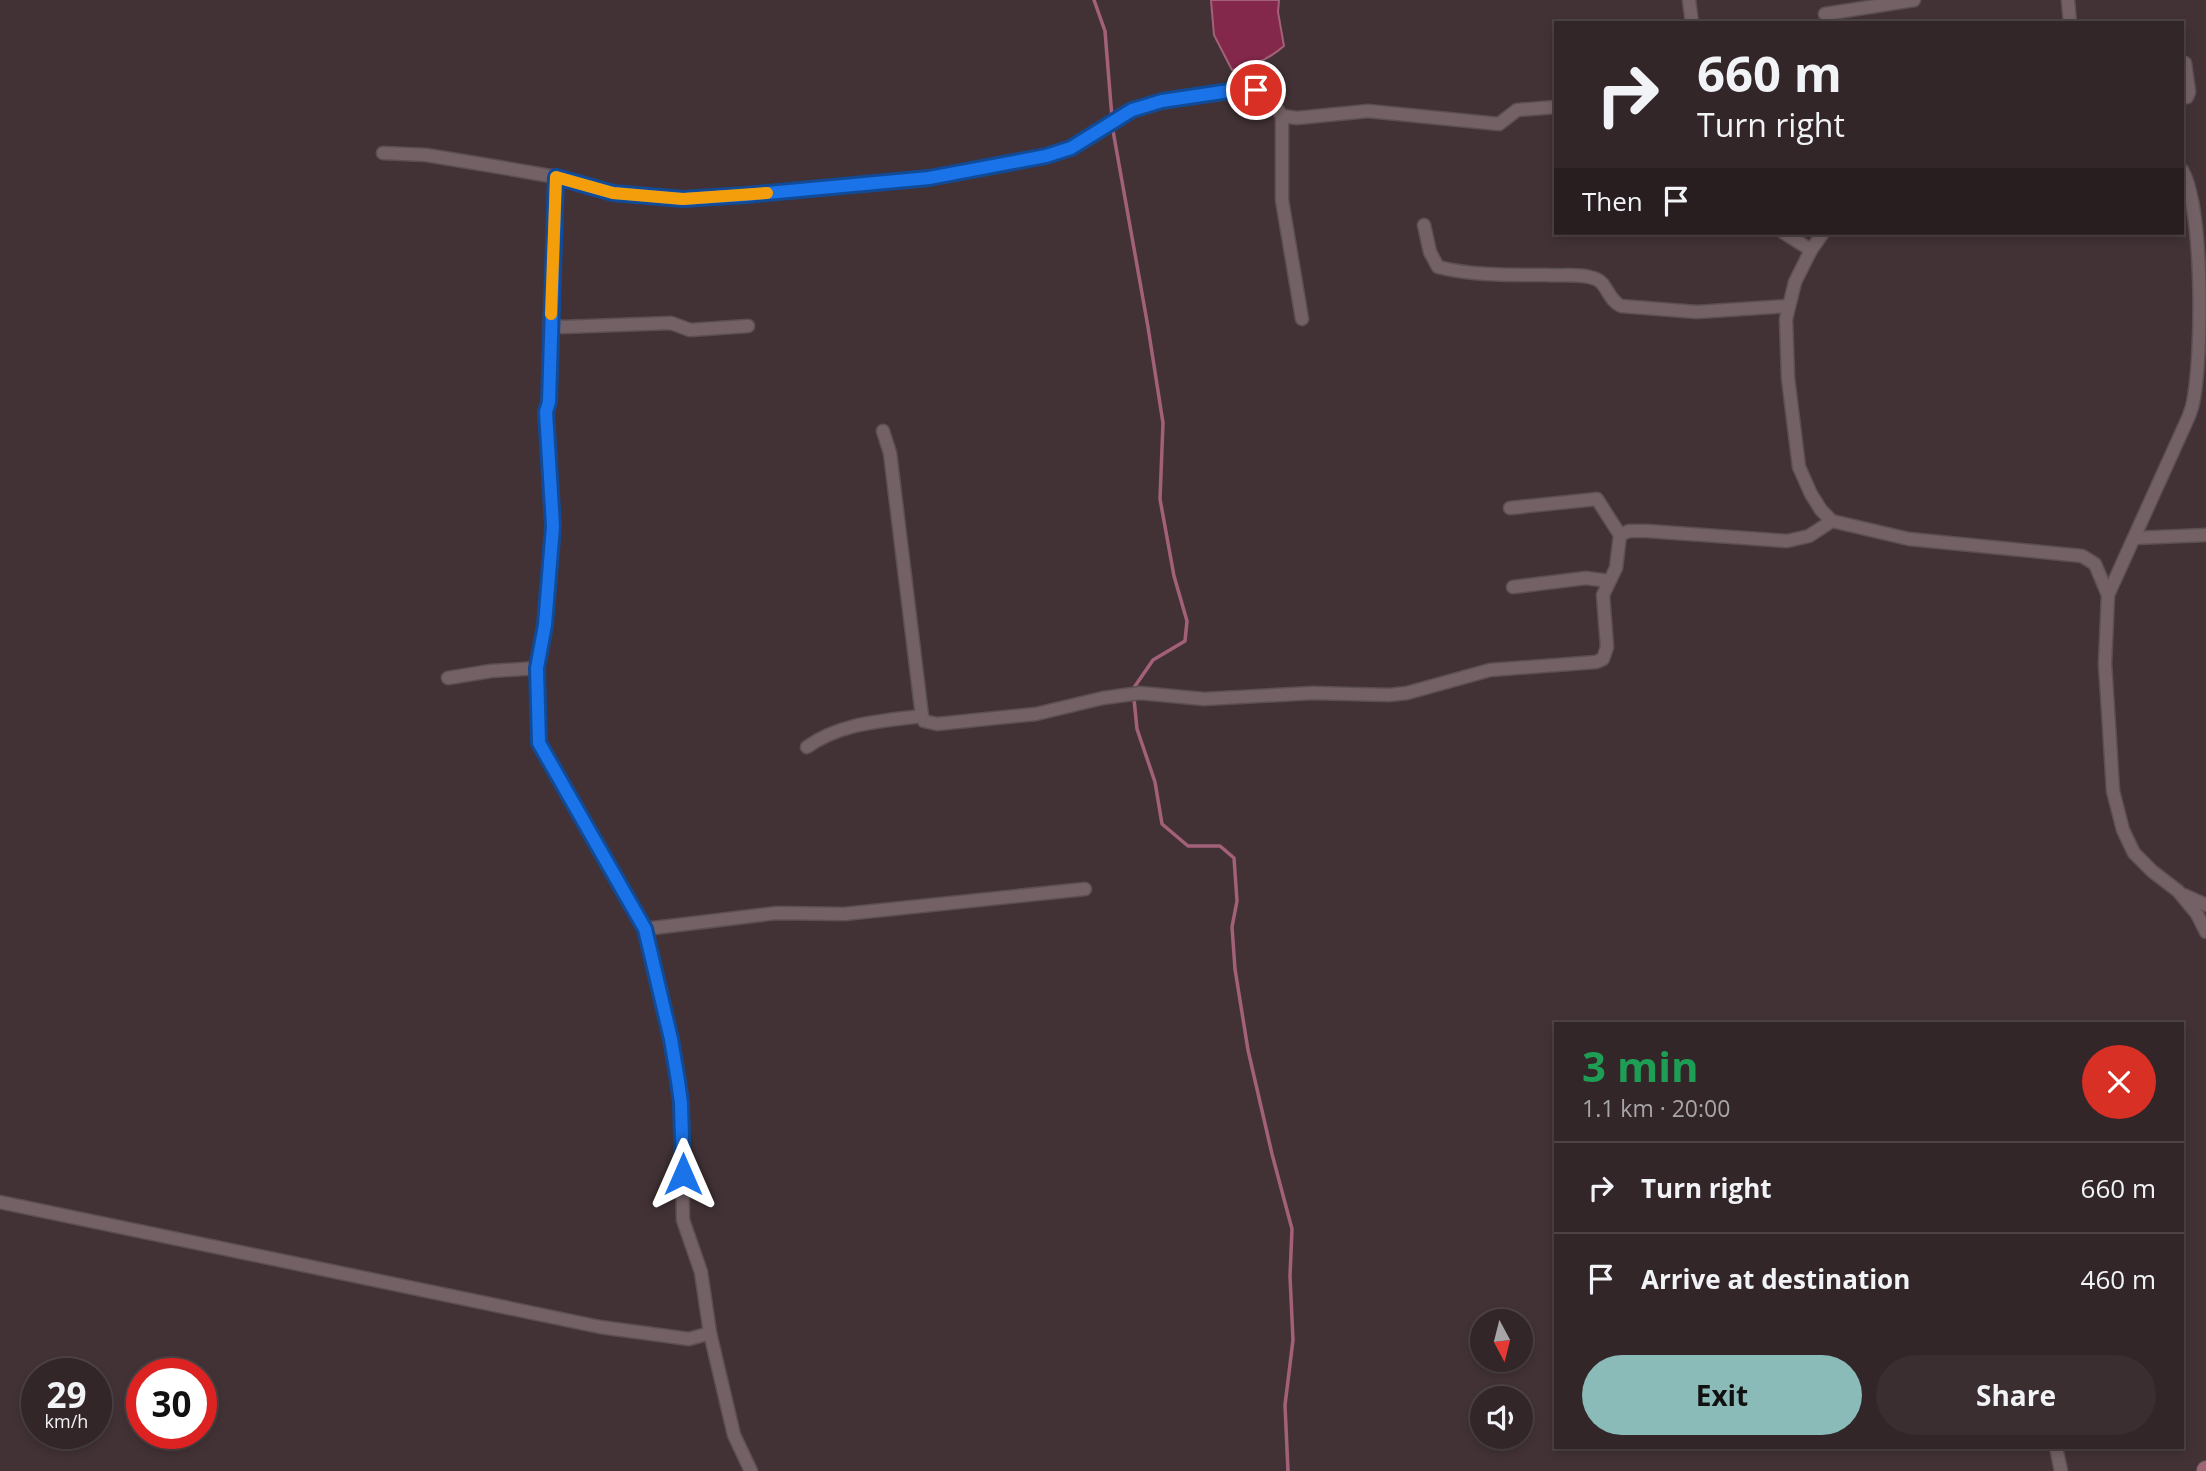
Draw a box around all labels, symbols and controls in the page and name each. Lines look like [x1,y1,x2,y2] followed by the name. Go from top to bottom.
[1697,40,1842,106] text: 660 m
[1582,49,1673,140] icon: right
[1226,60,1286,120] pin
[1237,71,1275,109] icon: arrive
[1697,103,1845,146] text: Turn right
[1657,182,1695,220] icon: arrive
[1582,183,1643,219] text: Then
[1582,1037,1699,1094] text: 3 min
[2082,1045,2156,1119] button: close
[1582,1092,1730,1124] text: 1.1 km · 20:00
[646,1137,720,1211] position arrow
[1582,1169,1620,1207] icon: right
[1641,1170,1772,1206] text: Turn right
[2081,1170,2156,1206] text: 660 m
[1582,1260,1620,1298] icon: arrive
[1641,1261,1910,1297] text: Arrive at destination
[2081,1261,2156,1297] text: 460 m
[1470,1309,1533,1372] north arrow
[1470,1309,1533,1449] map controls
[1582,1355,1862,1435] button: Exit
[1876,1355,2156,1435] button: Share
[126,1358,217,1449] speed limit sign: 30
[46,1371,87,1418] text: 29
[1470,1386,1533,1449] button: sound
[45,1409,88,1433] text: km/h

